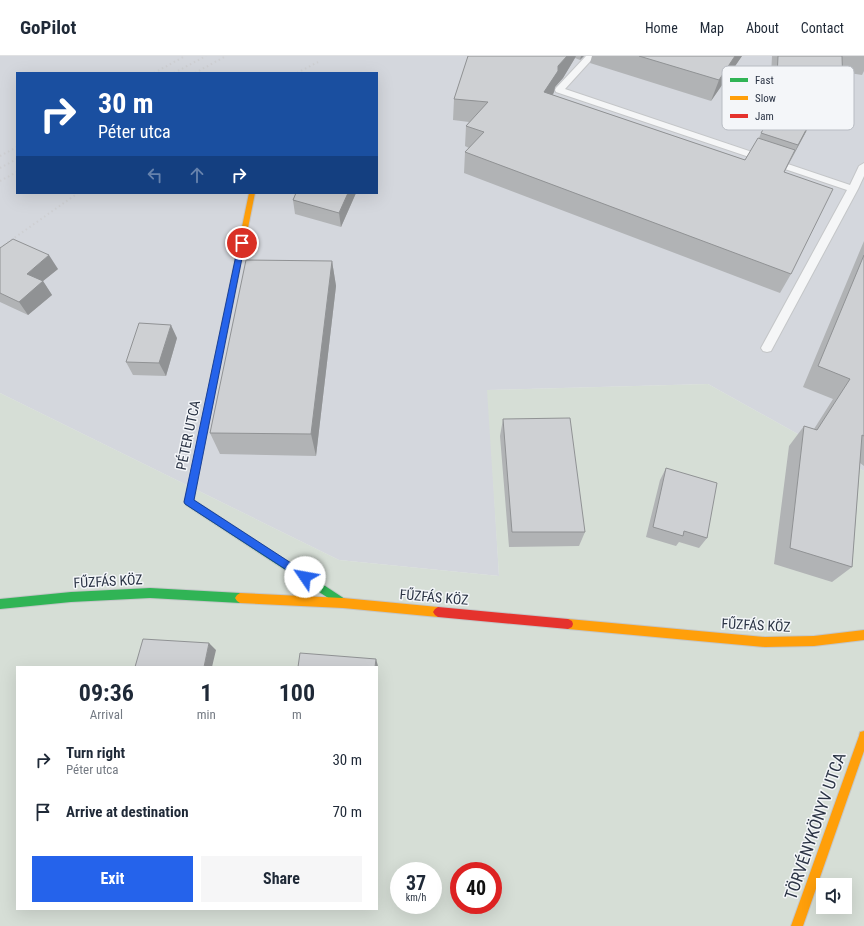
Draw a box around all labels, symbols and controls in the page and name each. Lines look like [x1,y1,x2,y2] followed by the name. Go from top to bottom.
[20,16,76,39] text: GoPilot
[645,20,678,36] text: Home
[700,20,724,36] text: Map
[746,20,779,36] text: About
[801,20,844,36] text: Contact
[722,66,854,130] legend
[755,74,774,87] text: Fast
[98,87,154,120] text: 30 m
[32,88,84,140] icon: right
[755,92,776,105] text: Slow
[755,110,774,123] text: Jam
[98,121,171,142] text: Péter utca
[144,164,166,186] icon: left
[186,164,208,186] icon: ahead
[228,164,250,186] icon: right
[225,226,259,260] pin
[231,232,253,254] icon: arrive
[172,399,203,471] street label: PÉTER UTCA
[284,556,326,598] position arrow
[73,570,143,591] street label: FŰZFÁS KÖZ
[399,585,469,608] street label: FŰZFÁS KÖZ
[721,614,791,635] street label: FŰZFÁS KÖZ
[79,679,134,707] text: 09:36
[200,679,212,707] text: 1
[279,679,315,707] text: 100
[90,707,123,722] text: Arrival
[197,707,216,722] text: min
[292,707,302,722] text: m
[66,744,125,762] text: Turn right
[32,749,54,771] icon: right
[780,749,850,902] street label: TÖRVÉNYKÖNYV UTCA
[332,751,362,769] text: 30 m
[66,762,118,777] text: Péter utca
[32,801,54,823] icon: arrive
[66,803,189,821] text: Arrive at destination
[332,803,362,821] text: 70 m
[32,856,193,902] button: Exit
[201,856,362,902] button: Share
[450,862,502,914] speed limit sign: 40
[406,871,426,895] text: 37
[816,878,852,914] map controls
[816,878,852,914] button: sound
[406,892,426,903] text: km/h

